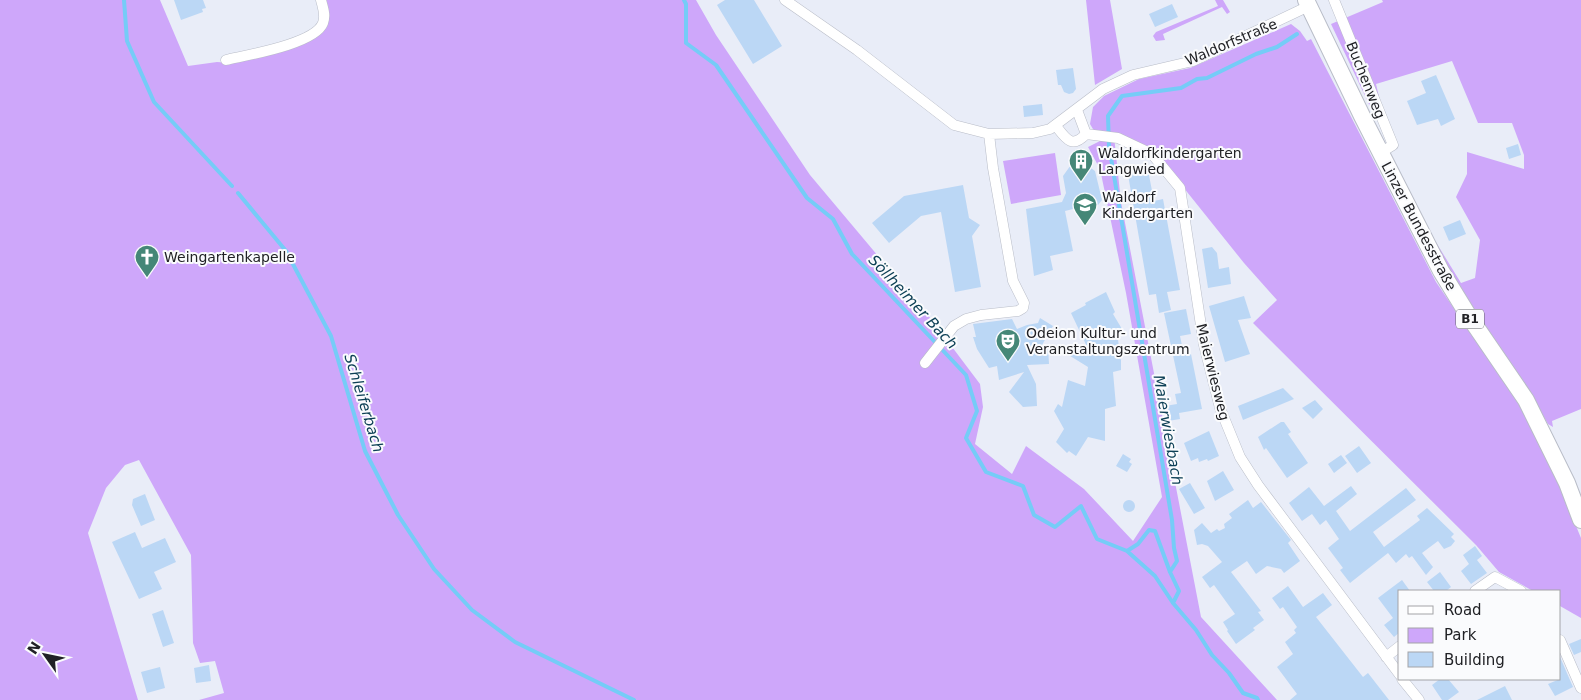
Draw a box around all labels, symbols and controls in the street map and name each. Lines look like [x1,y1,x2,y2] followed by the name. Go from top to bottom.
[1183,15,1279,69] street label: Waldorfstraße
[1343,39,1389,121] street label: Buchenweg
[1098,145,1242,177] place label: Waldorfkindergarten Langwied
[1068,148,1094,182] building icon: Waldorfkindergarten Langwied
[1378,159,1460,293] street label: Linzer Bundesstraße
[1102,189,1193,221] place label: Waldorf Kindergarten
[1072,192,1098,226] school or university icon: Waldorf Kindergarten
[134,244,160,278] church icon: Weingartenkapelle
[164,249,295,265] place label: Weingartenkapelle
[865,251,961,353] water label: Söllheimer Bach
[1456,310,1484,328] road number: B1
[1193,322,1233,422] street label: Maierwiesweg
[1026,325,1190,357] place label: Odeion Kultur- und Veranstaltungszentrum
[995,328,1021,362] theatre icon: Odeion Kultur- und Veranstaltungszentrum
[340,352,388,454] water label: Schleiferbach
[1149,373,1187,487] water label: Maierwiesbach
[1398,590,1561,680] legend
[1444,601,1482,619] text: Road
[1444,626,1477,644] text: Park
[20,630,70,680] north arrow
[24,639,44,657] text: N
[1444,651,1505,669] text: Building

